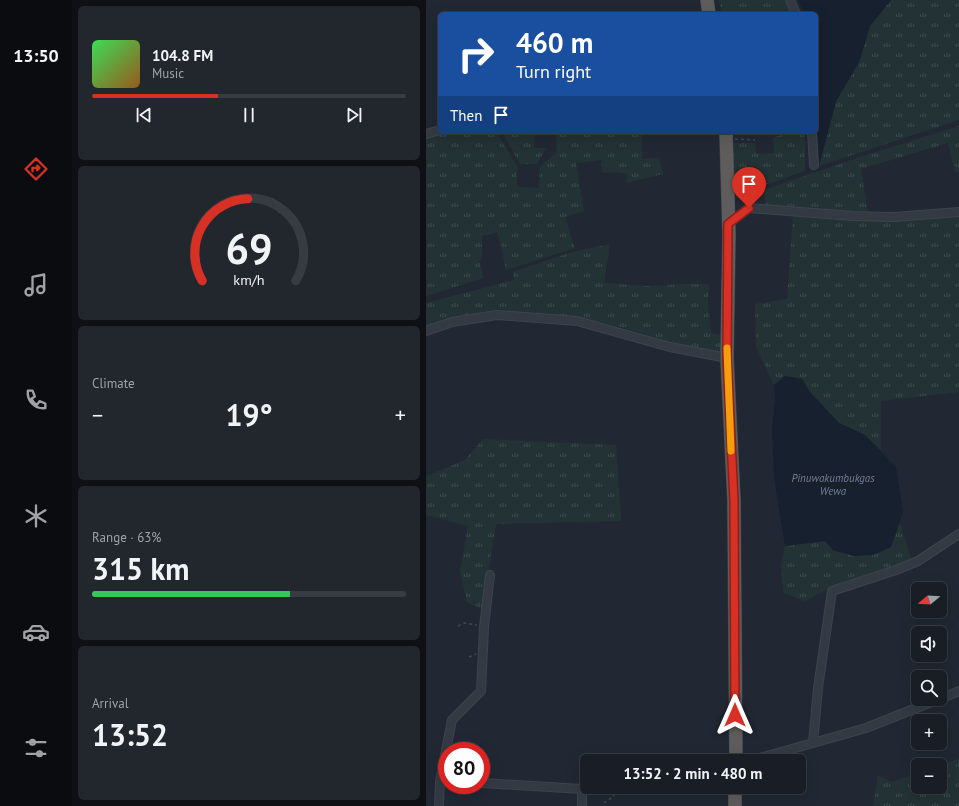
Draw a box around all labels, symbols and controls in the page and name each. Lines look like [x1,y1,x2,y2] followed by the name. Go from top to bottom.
[516,24,593,61] text: 460 m
[450,28,502,80] icon: right
[13,44,59,67] text: 13:50
[152,46,213,65] text: 104.8 FM
[516,60,591,83] text: Turn right
[152,65,184,82] text: Music
[133,104,155,126] icon: previous
[238,104,260,126] icon: pause
[343,104,365,126] icon: next
[490,104,512,126] icon: arrive
[450,106,482,125] text: Then
[22,155,50,183] icon: directions
[732,167,766,208] pin
[738,173,760,195] icon: arrive
[225,222,273,275] text: 69
[233,270,265,289] text: km/h
[22,271,50,299] icon: music
[92,375,135,392] text: Climate
[22,386,50,414] icon: phone
[225,395,273,434] text: 19°
[92,401,103,429] text: −
[395,401,406,429] text: +
[791,471,875,498] water label: Pinuwakumbukgas Wewa
[22,502,50,530] icon: climate
[92,529,161,546] text: Range · 63%
[92,549,190,588] text: 315 km
[911,582,947,618] north arrow
[911,582,947,794] map controls
[22,618,50,646] icon: car
[911,626,947,662] button: sound
[911,670,947,706] button: search
[714,694,756,736] position arrow
[92,695,128,712] text: Arrival
[911,714,947,750] button: +
[92,715,168,754] text: 13:52
[22,734,50,762] icon: filters
[438,742,490,794] speed limit sign: 80
[911,758,947,794] button: −
[624,764,762,783] text: 13:52 · 2 min · 480 m

